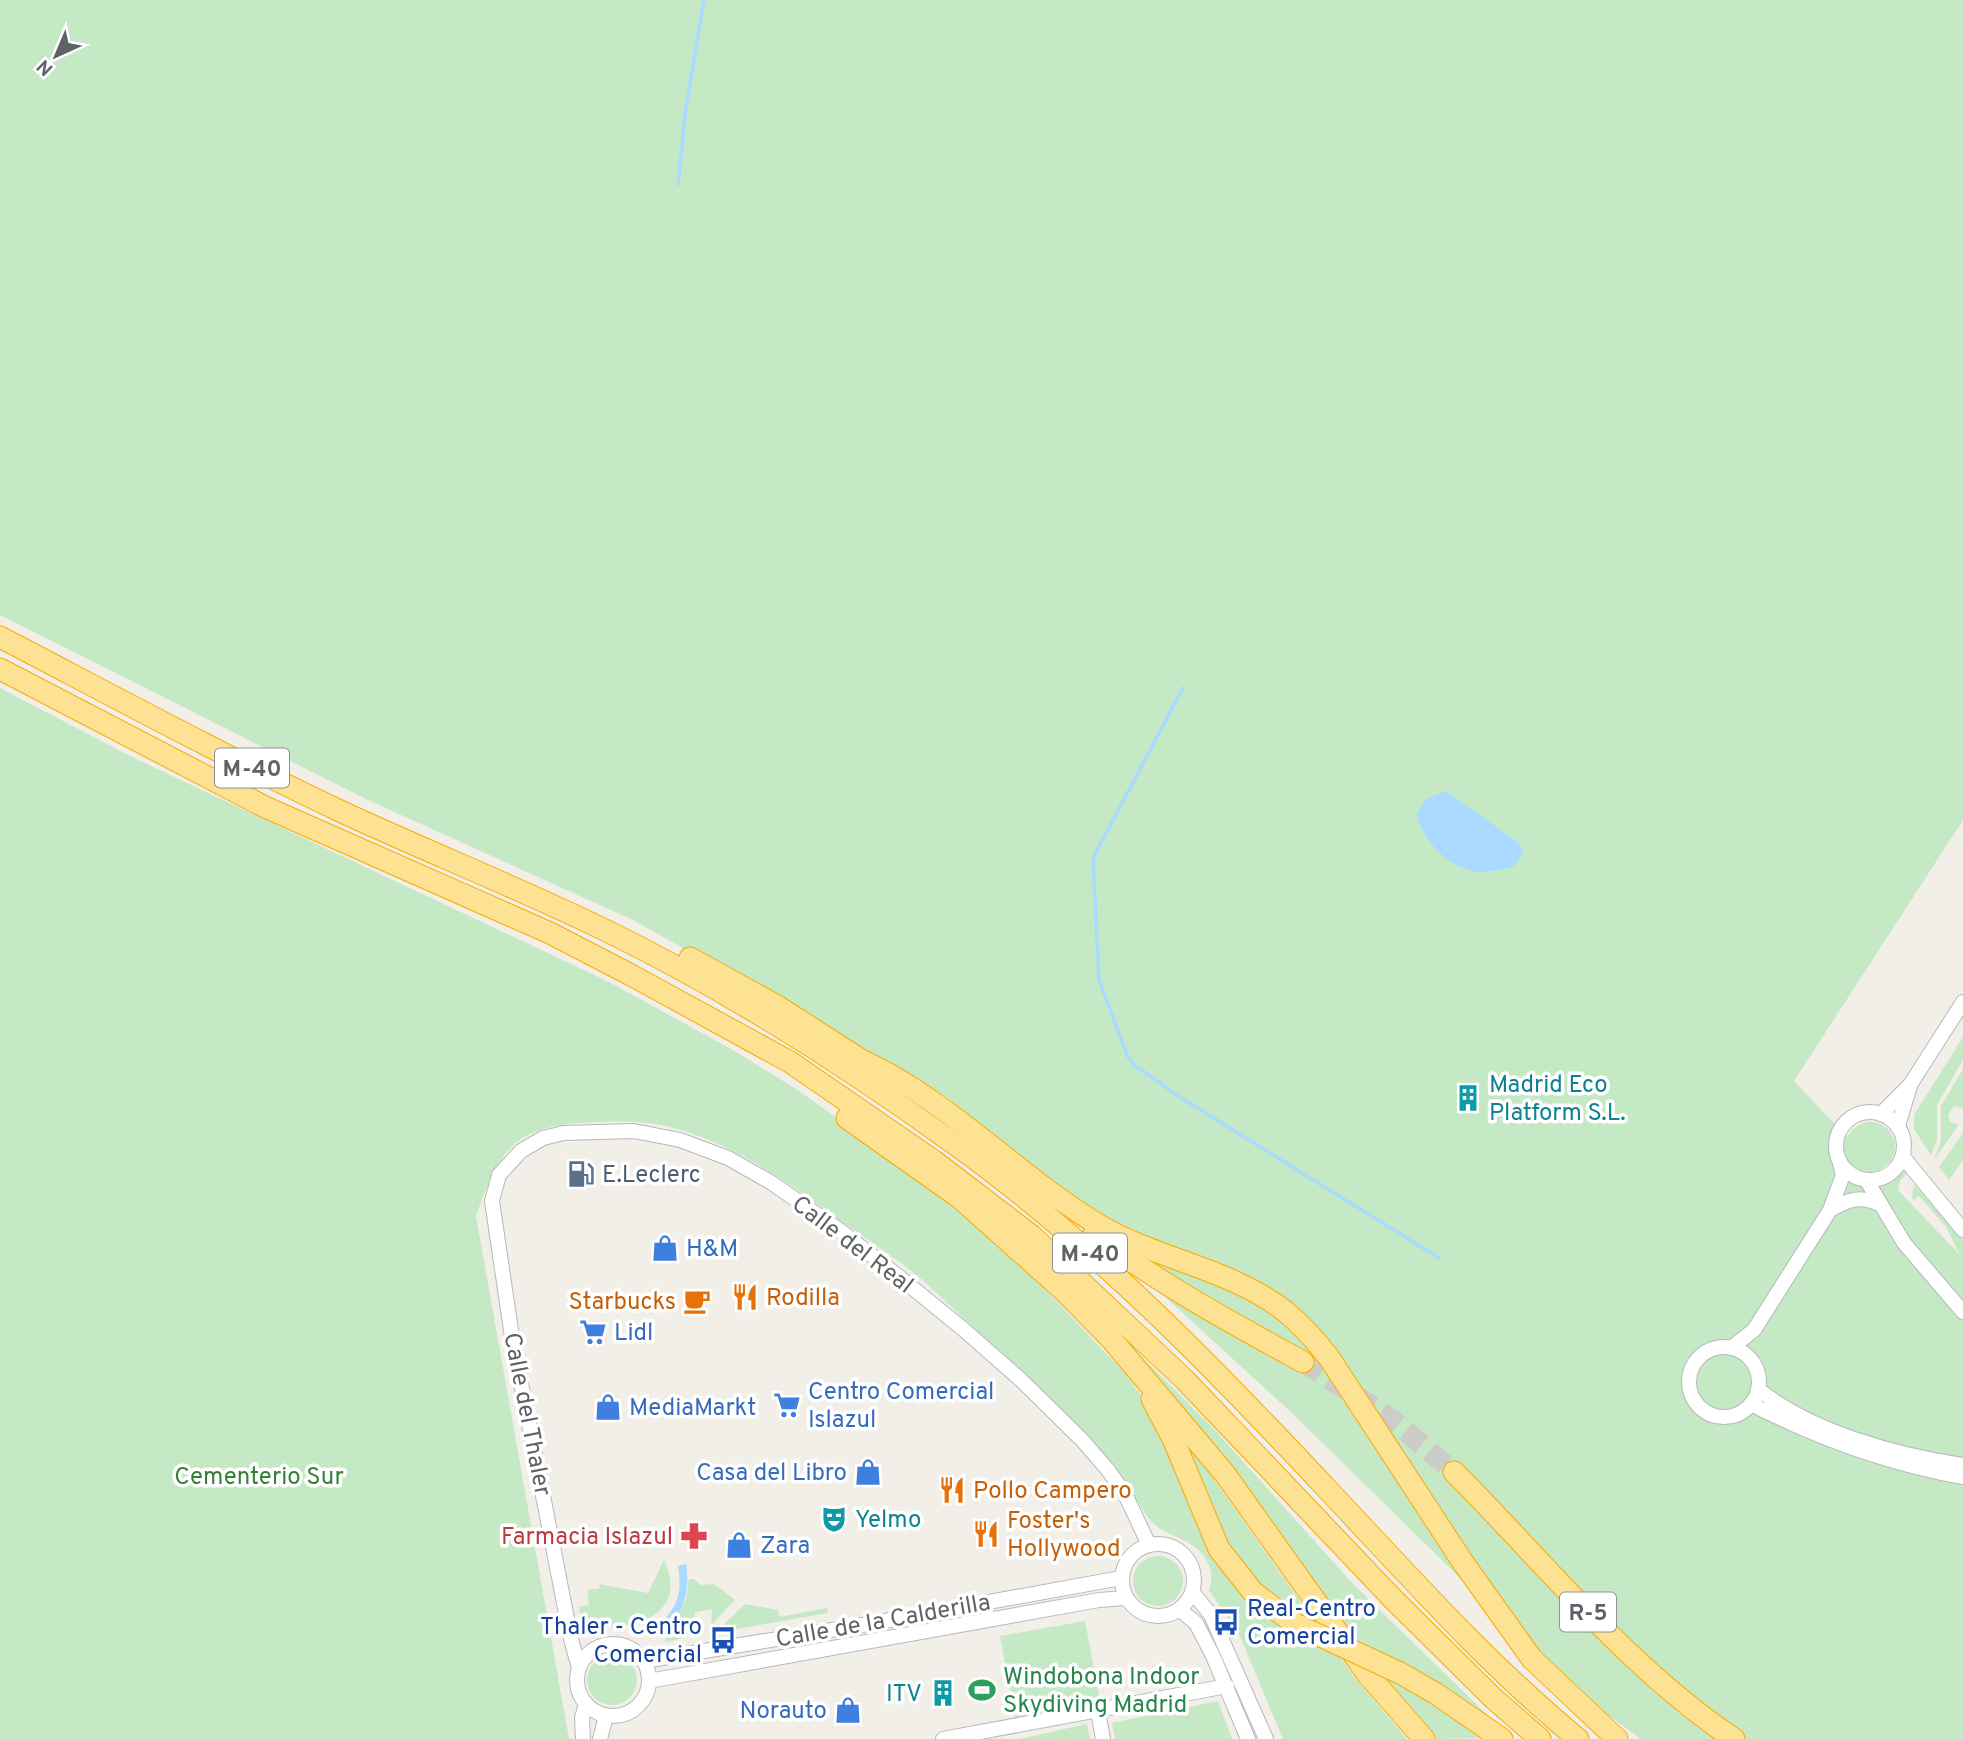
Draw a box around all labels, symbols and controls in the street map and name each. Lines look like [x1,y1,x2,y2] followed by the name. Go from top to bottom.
[21,21,91,91] north arrow
[32,53,59,80] text: N
[215,748,289,788] road number: M-40
[1489,1071,1626,1129] place label: Madrid Eco Platform S.L.
[1453,1083,1483,1113] building icon: Madrid Eco Platform S.L.
[566,1159,596,1189] fuel station icon: E.Leclerc
[602,1161,701,1191] place label: E.Leclerc
[785,1190,919,1301] street label: Calle del Real
[650,1233,680,1263] shop icon: H&M
[1053,1234,1127,1272] road number: M-40
[686,1235,738,1265] place label: H&M
[730,1282,760,1312] restaurant icon: Rodilla
[766,1284,840,1314] place label: Rodilla
[682,1286,712,1316] cafe icon: Starbucks
[568,1288,676,1318] place label: Starbucks
[578,1317,608,1347] supermarket icon: Lidl
[614,1319,653,1349] place label: Lidl
[496,1330,557,1499] street label: Calle del Thaler
[808,1378,994,1436] place label: Centro Comercial Islazul
[772,1390,802,1420] supermarket icon: Centro Comercial Islazul
[593,1392,623,1422] shop icon: MediaMarkt
[629,1394,756,1424] place label: MediaMarkt
[853,1457,883,1487] shop icon: Casa del Libro
[696,1459,847,1489] place label: Casa del Libro
[174,1463,344,1493] park label: Cementerio Sur
[937,1475,967,1505] restaurant icon: Pollo Campero
[973,1477,1132,1507] place label: Pollo Campero
[819,1504,849,1534] theatre icon: Yelmo
[855,1506,921,1536] place label: Yelmo
[1007,1507,1120,1565] place label: Foster's Hollywood
[971,1519,1001,1549] restaurant icon: Foster's Hollywood
[679,1521,709,1551] pharmacy icon: Farmacia Islazul
[501,1523,673,1553] place label: Farmacia Islazul
[724,1530,754,1560] shop icon: Zara
[760,1532,810,1562] place label: Zara
[774,1588,993,1656] street label: Calle de la Calderilla
[1560,1592,1616,1632] road number: R-5
[1247,1595,1376,1653] place label: Real-Centro Comercial
[1211,1607,1241,1637] bus stop icon: Real-Centro Comercial
[540,1613,702,1671] place label: Thaler - Centro Comercial
[708,1625,738,1655] bus stop icon: Thaler - Centro Comercial
[1003,1663,1200,1721] place label: Windobona Indoor Skydiving Madrid
[967,1675,997,1705] sports icon: Windobona Indoor Skydiving Madrid
[928,1678,958,1708] building icon: ITV
[886,1680,922,1710] place label: ITV
[833,1695,863,1725] shop icon: Norauto
[739,1697,827,1727] place label: Norauto

